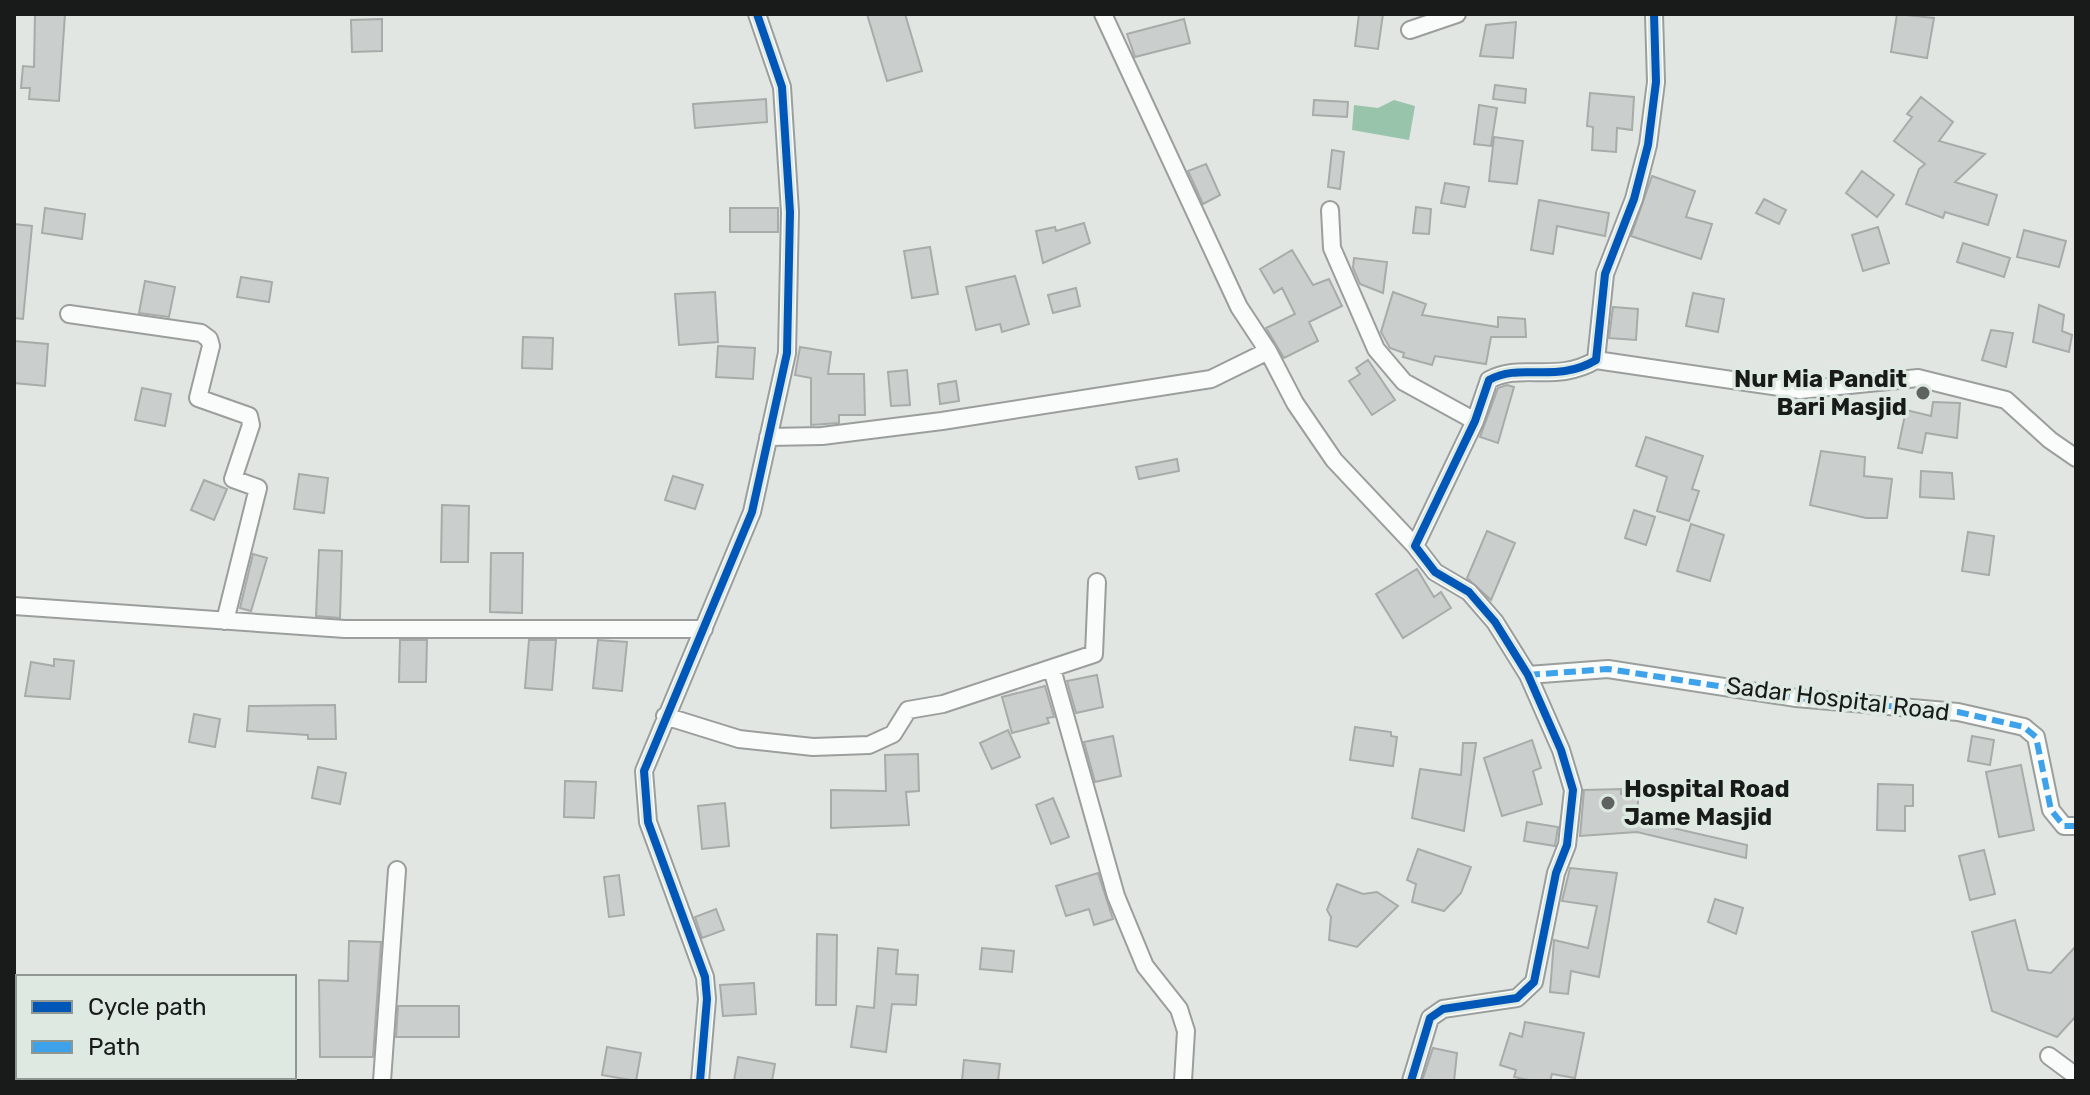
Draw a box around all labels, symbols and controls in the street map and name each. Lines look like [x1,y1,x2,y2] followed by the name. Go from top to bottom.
[1734,365,1907,421] place label: Nur Mia Pandit Bari Masjid
[1914,384,1932,402] marker: Nur Mia Pandit Bari Masjid
[1725,671,1951,727] street label: Sadar Hospital Road
[1624,775,1790,831] place label: Hospital Road Jame Masjid
[1599,794,1617,812] marker: Hospital Road Jame Masjid
[16,975,296,1079] legend
[88,993,207,1021] text: Cycle path
[88,1033,140,1061] text: Path

